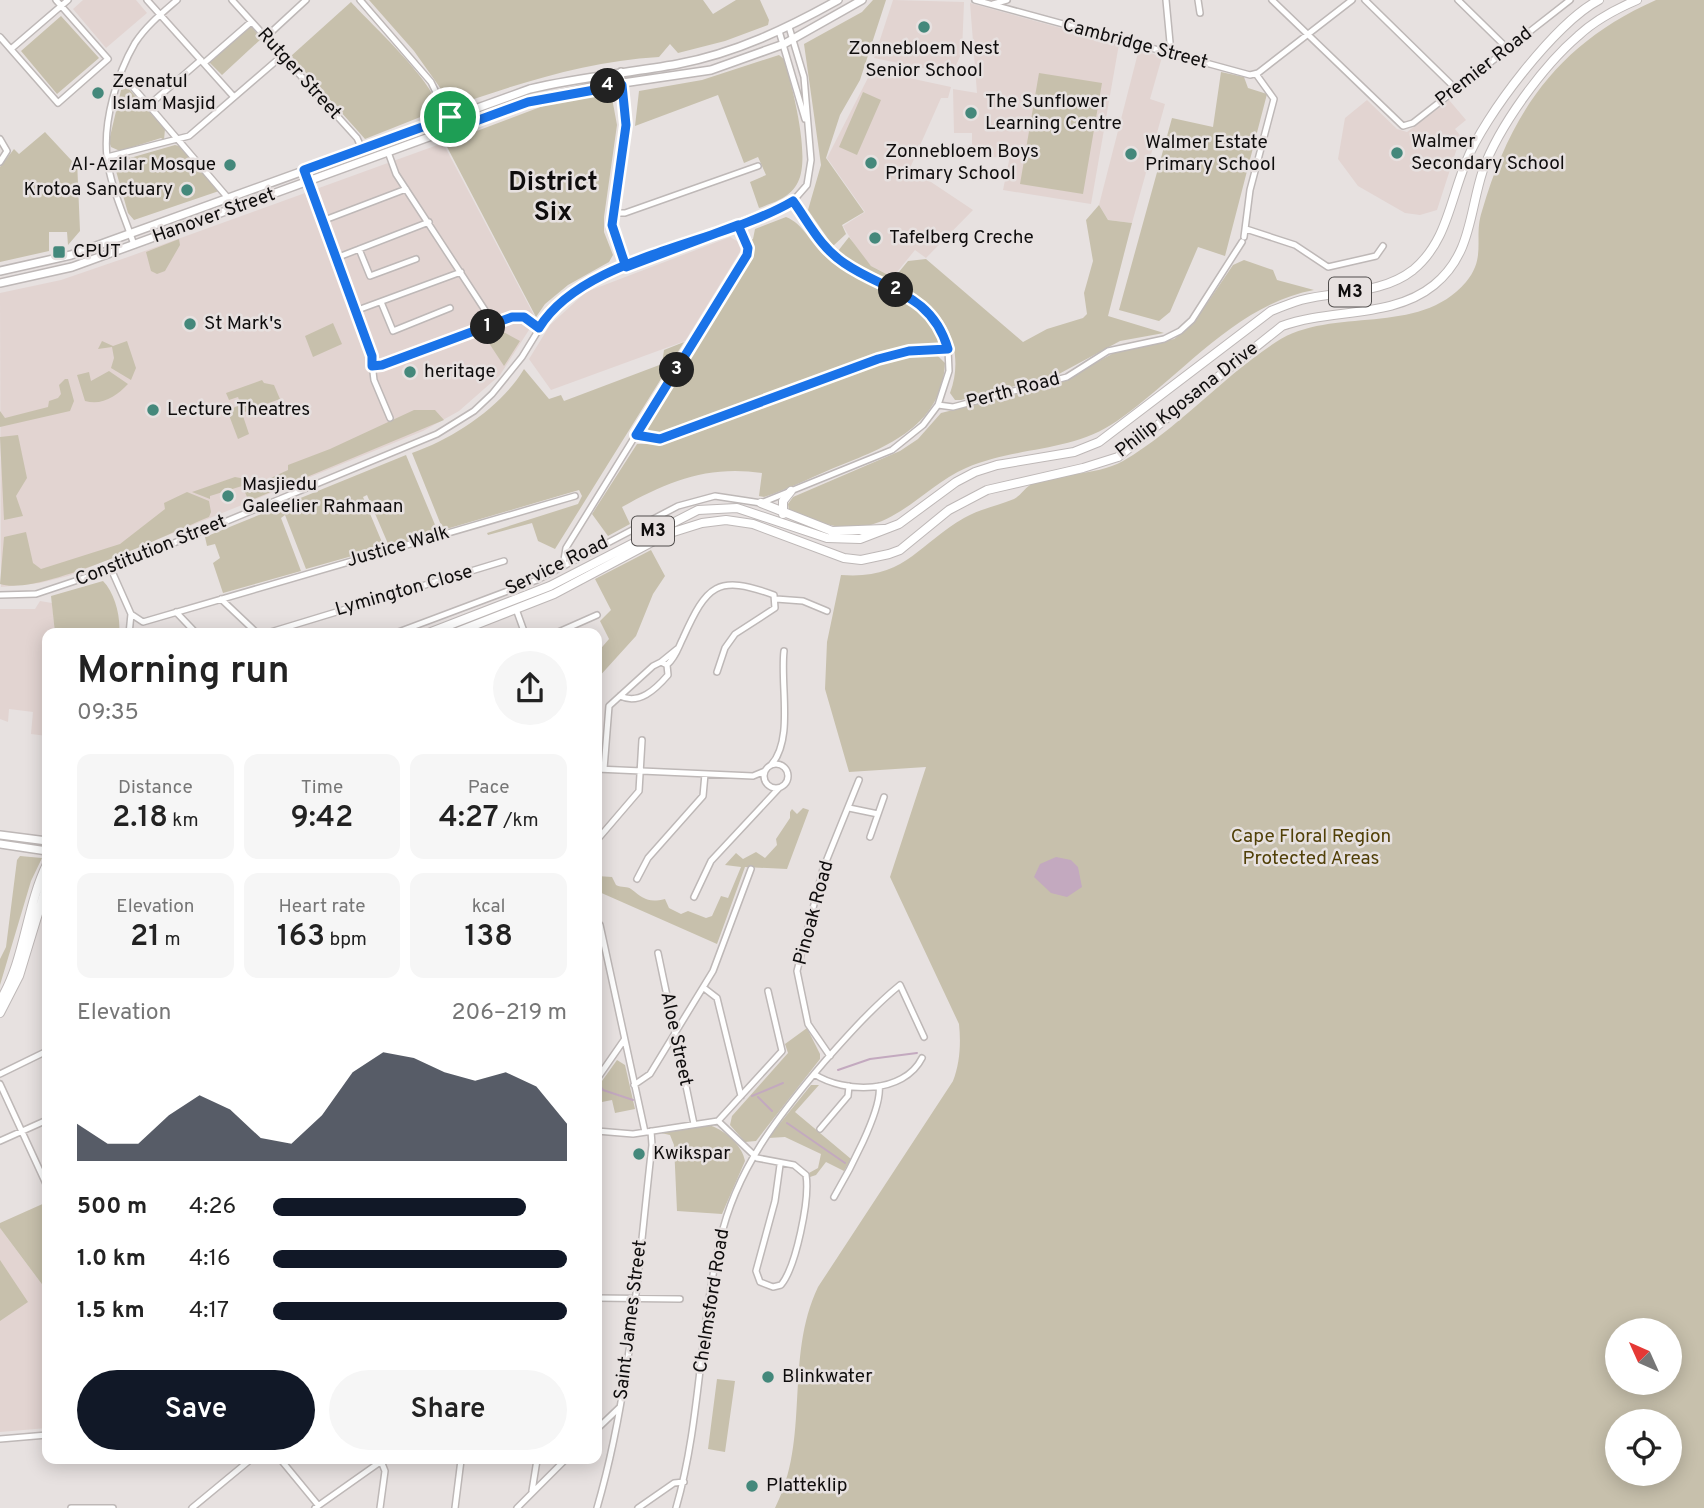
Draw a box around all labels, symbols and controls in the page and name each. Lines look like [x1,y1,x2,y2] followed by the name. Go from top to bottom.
[1060,13,1210,75] street label: Cambridge Street
[916,19,932,35] marker: Zonnebloem Nest Senior School
[1431,22,1537,112] street label: Premier Road
[252,23,346,125] street label: Rutger Street
[848,37,1000,83] place label: Zonnebloem Nest Senior School
[590,68,626,104] pin: 4
[112,70,216,116] place label: Zeenatul Islam Masjid
[601,73,614,97] text: 4
[90,85,106,101] marker: Zeenatul Islam Masjid
[420,87,480,147] pin
[985,90,1122,136] place label: The Sunflower Learning Centre
[431,98,469,136] icon: arrive
[963,105,979,121] marker: The Sunflower Learning Centre
[1411,130,1565,176] place label: Walmer Secondary School
[1145,131,1276,177] place label: Walmer Estate Primary School
[885,140,1039,186] place label: Zonnebloem Boys Primary School
[1389,145,1405,161] marker: Walmer Secondary School
[1123,146,1139,162] marker: Walmer Estate Primary School
[70,153,216,177] place label: Al-Azilar Mosque
[863,155,879,171] marker: Zonnebloem Boys Primary School
[222,157,238,173] marker: Al-Azilar Mosque
[508,167,598,230] district label: District Six
[24,178,173,202] place label: Krotoa Sanctuary
[179,182,195,198] marker: Krotoa Sanctuary
[149,183,279,249] street label: Hanover Street
[889,226,1034,250] place label: Tafelberg Creche
[867,230,883,246] marker: Tafelberg Creche
[73,240,121,264] place label: CPUT
[51,244,67,260] marker: CPUT
[878,272,914,308] pin: 2
[890,277,901,301] text: 2
[1329,278,1371,306] road number: M3
[470,310,505,344] pin: 1
[204,312,282,336] place label: St Mark's
[484,314,491,338] text: 1
[182,316,198,332] marker: St Mark's
[1111,337,1263,463] street label: Philip Kgosana Drive
[660,352,694,388] pin: 3
[671,357,682,381] text: 3
[424,360,496,384] place label: heritage
[402,364,418,380] marker: heritage
[963,367,1063,415] street label: Perth Road
[167,398,310,422] place label: Lecture Theatres
[145,402,161,418] marker: Lecture Theatres
[242,473,404,519] place label: Masjiedu Galeelier Rahmaan
[220,488,236,504] marker: Masjiedu Galeelier Rahmaan
[72,510,230,592] street label: Constitution Street
[632,516,674,546] road number: M3
[344,521,452,573] street label: Justice Walk
[501,531,613,601] street label: Service Road
[332,560,476,622] street label: Lymington Close
[77,648,290,697] text: Morning run
[493,651,567,725] button: share
[77,699,139,728] text: 09:35
[118,776,193,800] text: Distance
[301,776,343,800] text: Time
[468,776,510,800] text: Pace
[112,800,168,837] text: 2.18
[291,800,353,837] text: 9:42
[439,800,499,837] text: 4:27
[168,809,199,833] text: km
[499,809,539,833] text: /km
[1231,825,1391,871] park label: Cape Floral Region Protected Areas
[789,858,839,968] street label: Pinoak Road
[116,895,194,919] text: Elevation
[279,895,365,919] text: Heart rate
[472,895,506,919] text: kcal
[130,919,160,956] text: 21
[277,919,325,956] text: 163
[464,919,513,956] text: 138
[160,928,181,952] text: m
[325,928,367,952] text: bpm
[654,990,698,1088] street label: Aloe Street
[77,999,172,1028] text: Elevation
[451,999,567,1028] text: 206–219 m
[653,1142,731,1166] place label: Kwikspar
[631,1146,647,1162] marker: Kwikspar
[77,1193,147,1222] text: 500 m
[189,1193,236,1222] text: 4:26
[689,1227,735,1375] street label: Chelmsford Road
[609,1239,653,1401] street label: Saint James Street
[77,1245,146,1274] text: 1.0 km
[189,1245,231,1274] text: 4:16
[77,1297,145,1326] text: 1.5 km
[189,1297,229,1326] text: 4:17
[1605,1318,1682,1395] north arrow
[1605,1318,1682,1486] map controls
[782,1365,873,1389] place label: Blinkwater
[760,1369,776,1385] marker: Blinkwater
[77,1370,315,1450] button: Save
[329,1370,567,1450] button: Share
[1605,1409,1682,1486] button: locate
[766,1474,847,1498] place label: Platteklip
[744,1478,760,1494] marker: Platteklip

